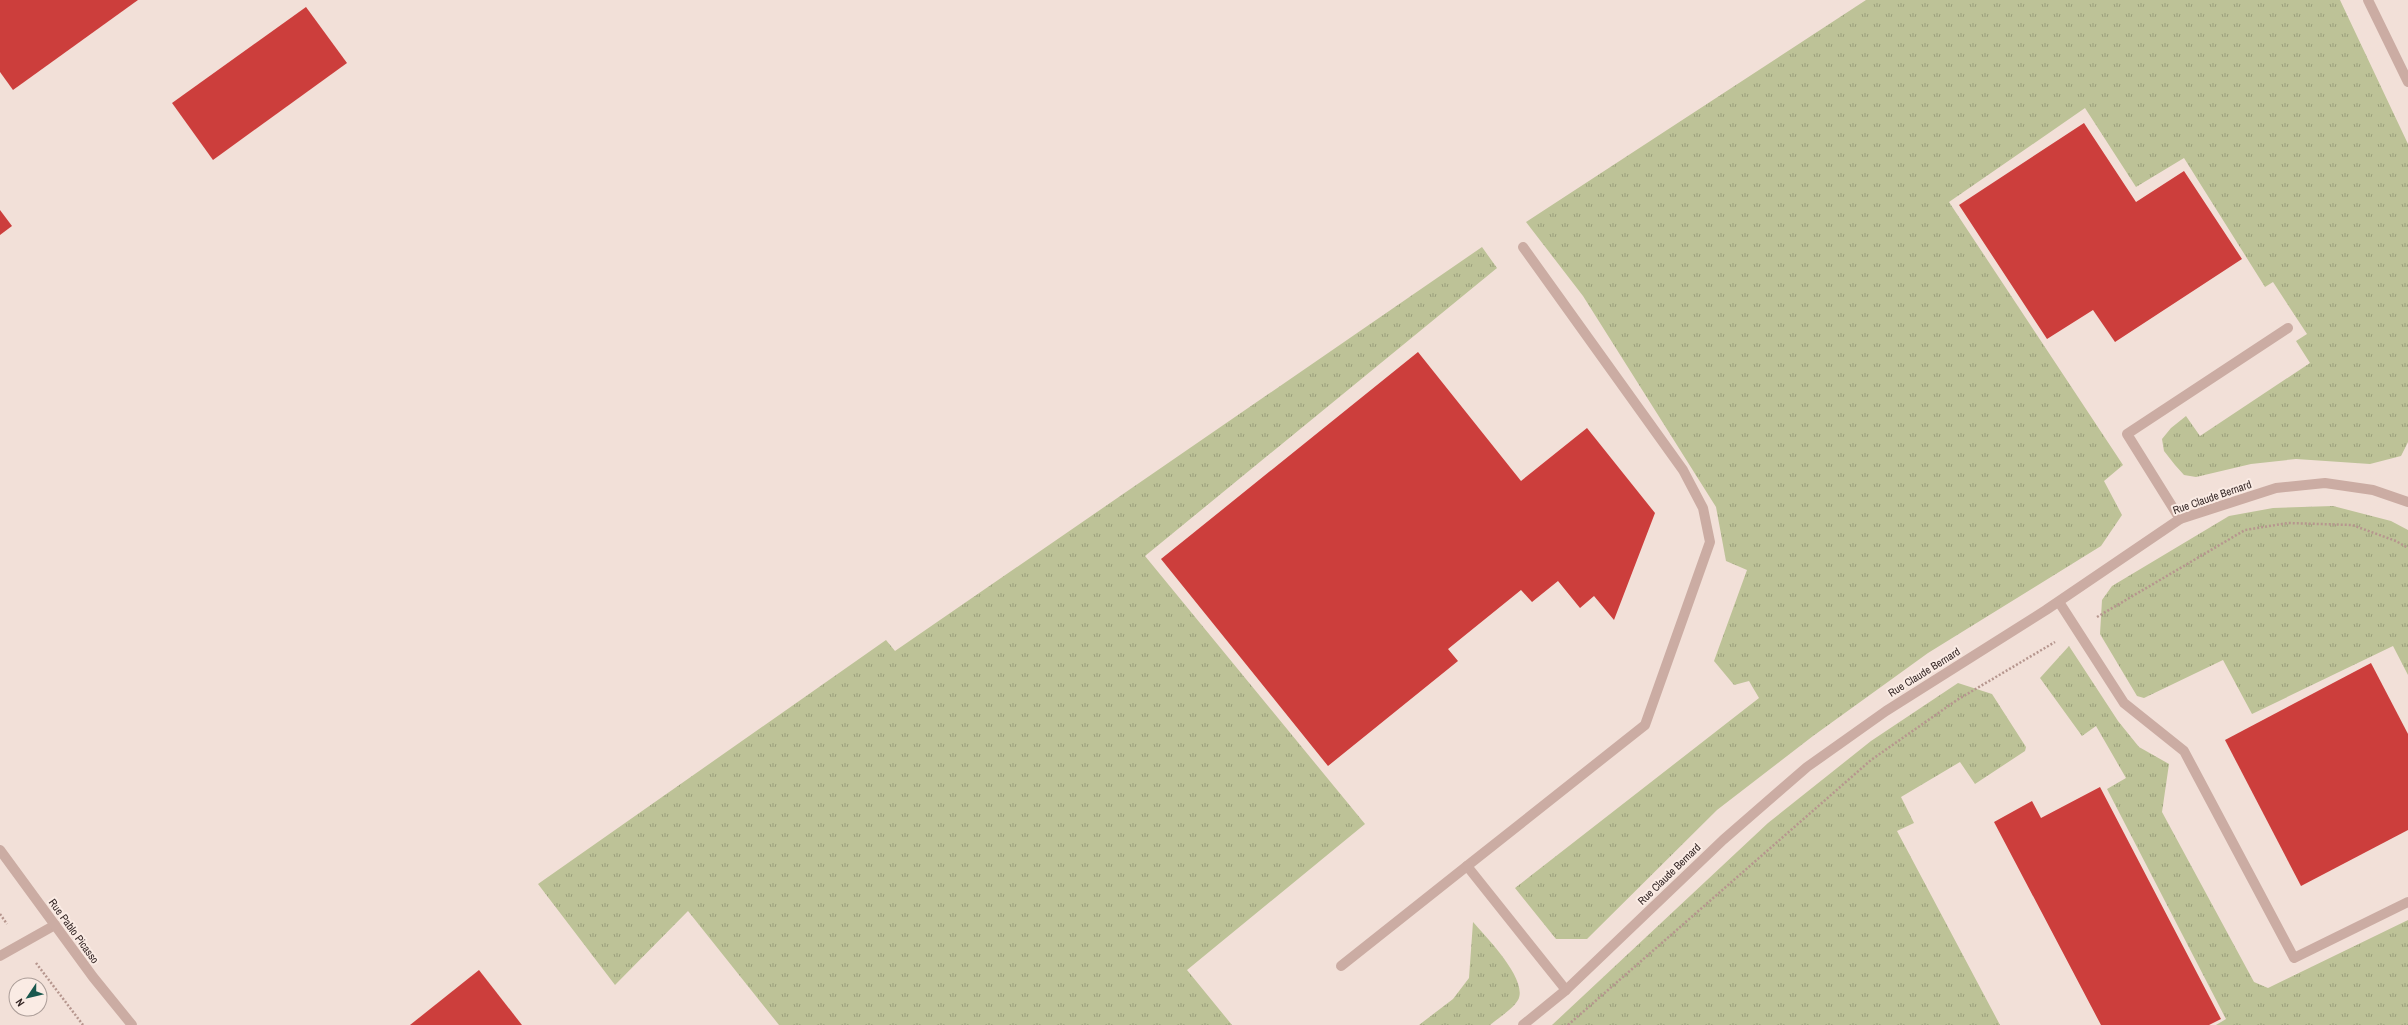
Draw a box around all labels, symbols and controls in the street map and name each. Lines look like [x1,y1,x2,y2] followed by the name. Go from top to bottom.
[2171,477,2253,517] street label: Rue Claude Bernard
[1885,644,1963,700] street label: Rue Claude Bernard
[1635,840,1703,908] street label: Rue Claude Bernard
[46,896,102,966] street label: Rue Pablo Picasso
[8,977,48,1017] north arrow
[12,996,27,1009] text: N

